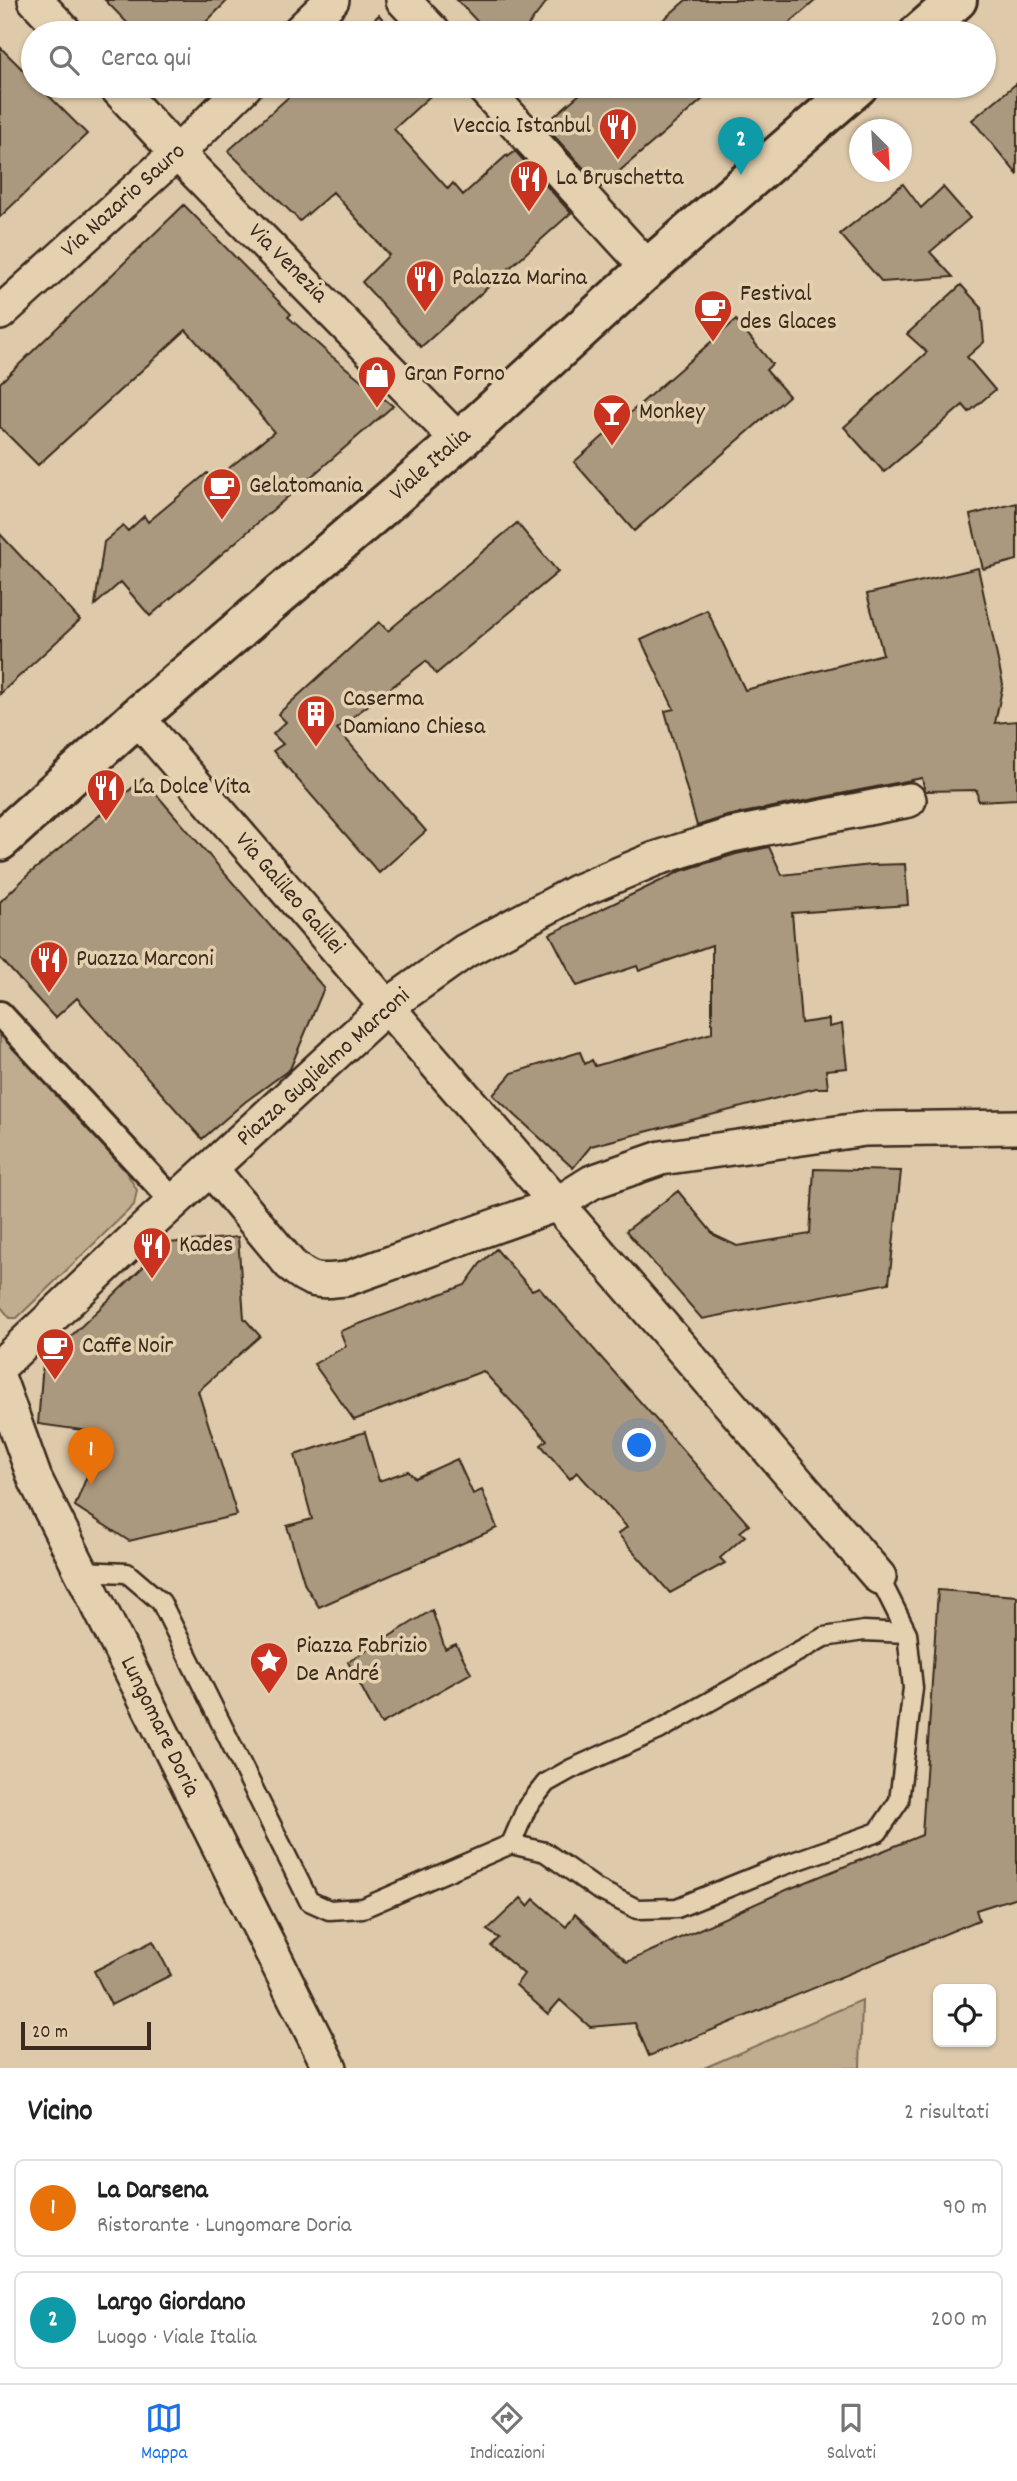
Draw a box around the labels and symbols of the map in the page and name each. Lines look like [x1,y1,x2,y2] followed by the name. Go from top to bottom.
[597,106,639,161] restaurant icon: Veccia Istanbul
[453,110,591,144] place label: Veccia Istanbul
[718,117,764,175] pin: 2
[849,119,912,182] north arrow
[54,136,194,266] street label: Via Nazario Sauro
[508,158,550,213] restaurant icon: La Bruschetta
[556,162,684,196] place label: La Bruschetta
[239,216,335,312] street label: Via Venezia
[404,258,446,313] restaurant icon: Palazza Marina
[452,262,588,296] place label: Palazza Marina
[740,278,837,340] place label: Festival des Glaces
[692,288,734,343] cafe icon: Festival des Glaces
[356,354,398,409] shop icon: Gran Forno
[404,358,505,392] place label: Gran Forno
[591,392,633,447] bar icon: Monkey
[639,396,706,430] place label: Monkey
[383,420,480,510] street label: Viale Italia
[201,466,243,521] cafe icon: Gelatomania
[249,470,363,504] place label: Gelatomania
[343,683,486,745] place label: Caserma Damiano Chiesa
[295,693,337,748] building icon: Caserma Damiano Chiesa
[85,767,127,822] restaurant icon: La Dolce Vita
[133,771,251,805] place label: La Dolce Vita
[226,825,352,963] street label: Via Galileo Galilei
[28,939,70,994] restaurant icon: Puazza Marconi
[76,943,214,977] place label: Puazza Marconi
[230,981,418,1155] street label: Piazza Guglielmo Marconi
[131,1225,173,1280] restaurant icon: Kades
[179,1229,233,1263] place label: Kades
[34,1326,76,1381] cafe icon: Caffe Noir
[82,1330,173,1364] place label: Caffe Noir
[68,1427,114,1485] pin: 1
[622,1428,656,1462] your location
[296,1630,427,1692] place label: Piazza Fabrizio De André
[248,1640,290,1695] place icon: Piazza Fabrizio De André
[110,1651,208,1804] street label: Lungomare Doria
[21,2019,150,2051] scale bar

